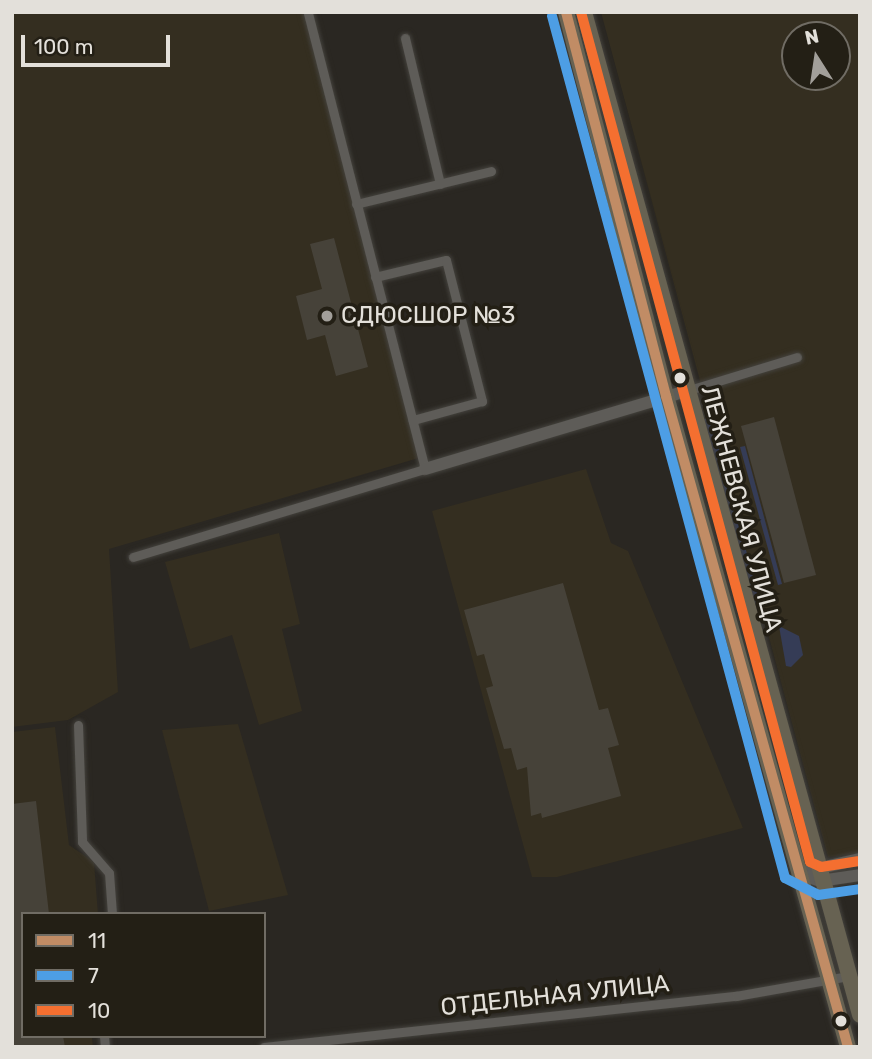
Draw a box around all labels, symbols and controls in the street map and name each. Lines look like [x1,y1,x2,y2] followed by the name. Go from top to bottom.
[24,21,173,65] scale bar
[781,21,851,91] north arrow
[803,24,821,50] text: N
[34,34,93,59] text: 100 m
[341,302,516,330] place label: СДЮСШОР №3
[319,308,335,324] marker: СДЮСШОР №3
[673,371,687,385] unlabelled marker
[694,383,788,635] street label: ЛЕЖНЕВСКАЯ УЛИЦА
[21,912,266,1038] legend
[88,928,106,953] text: 11
[88,963,99,988] text: 7
[439,970,671,1022] street label: ОТДЕЛЬНАЯ УЛИЦА
[88,998,110,1023] text: 10
[834,1014,848,1028] unlabelled marker

